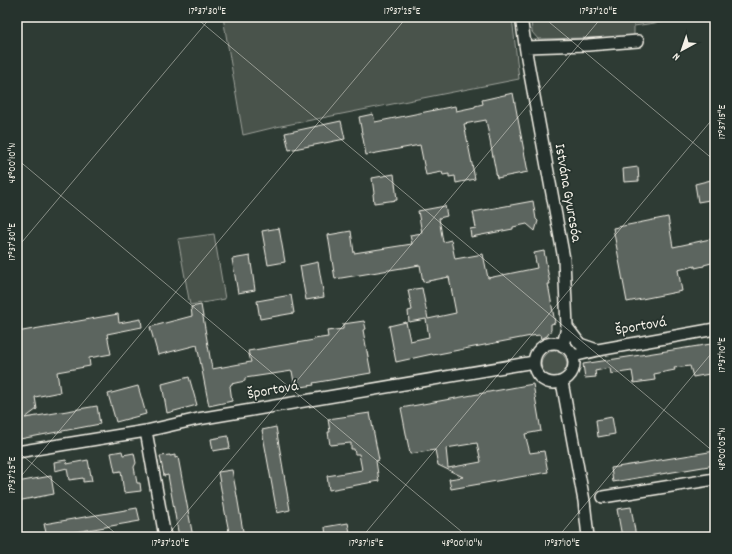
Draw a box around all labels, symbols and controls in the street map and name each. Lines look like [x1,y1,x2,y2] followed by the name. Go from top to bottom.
[188,5,226,19] text: 17°37'30"E
[384,5,421,19] text: 17°37'25"E
[579,5,617,19] text: 17°37'20"E
[662,30,702,70] north arrow
[669,48,684,64] text: N
[716,104,730,139] text: 17°37'15"E
[548,142,587,245] street label: Istvána Gyurcsóa
[6,143,20,183] text: 48°00'10"N
[6,223,20,261] text: 17°37'30"E
[614,312,669,342] street label: Športová
[716,337,730,373] text: 17°37'10"E
[246,376,301,406] street label: Športová
[716,428,730,470] text: 48°00'05"N
[6,456,20,493] text: 17°37'25"E
[151,537,189,551] text: 17°37'20"E
[349,537,384,551] text: 17°37'15"E
[442,537,482,551] text: 48°00'10"N
[544,537,580,551] text: 17°37'10"E

